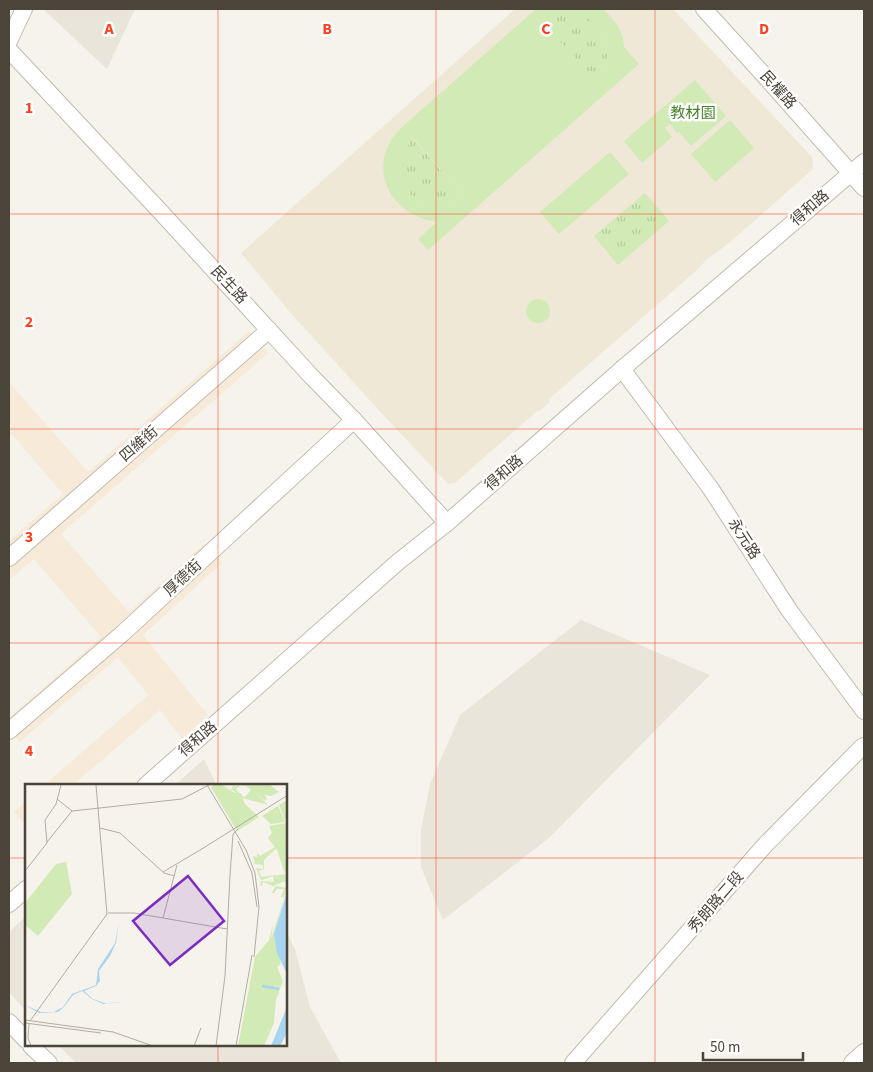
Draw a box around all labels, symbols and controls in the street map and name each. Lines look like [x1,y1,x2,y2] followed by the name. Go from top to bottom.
[103,18,114,40] text: A
[322,18,332,40] text: B
[541,18,551,40] text: C
[759,18,769,40] text: D
[755,66,801,114] street label: 民權路
[25,97,33,119] text: 1
[670,103,716,124] park label: 教材園
[786,185,834,231] street label: 得和路
[206,261,252,309] street label: 民生路
[25,311,33,333] text: 2
[115,421,163,467] street label: 四維街
[480,450,528,496] street label: 得和路
[723,514,765,564] street label: 永元路
[25,526,33,548] text: 3
[159,555,207,601] street label: 厚德街
[174,716,222,762] street label: 得和路
[25,740,34,762] text: 4
[25,784,288,1047] inset map
[683,867,749,937] street label: 秀朗路二段
[703,1030,803,1062] scale bar
[710,1037,740,1058] text: 50 m

